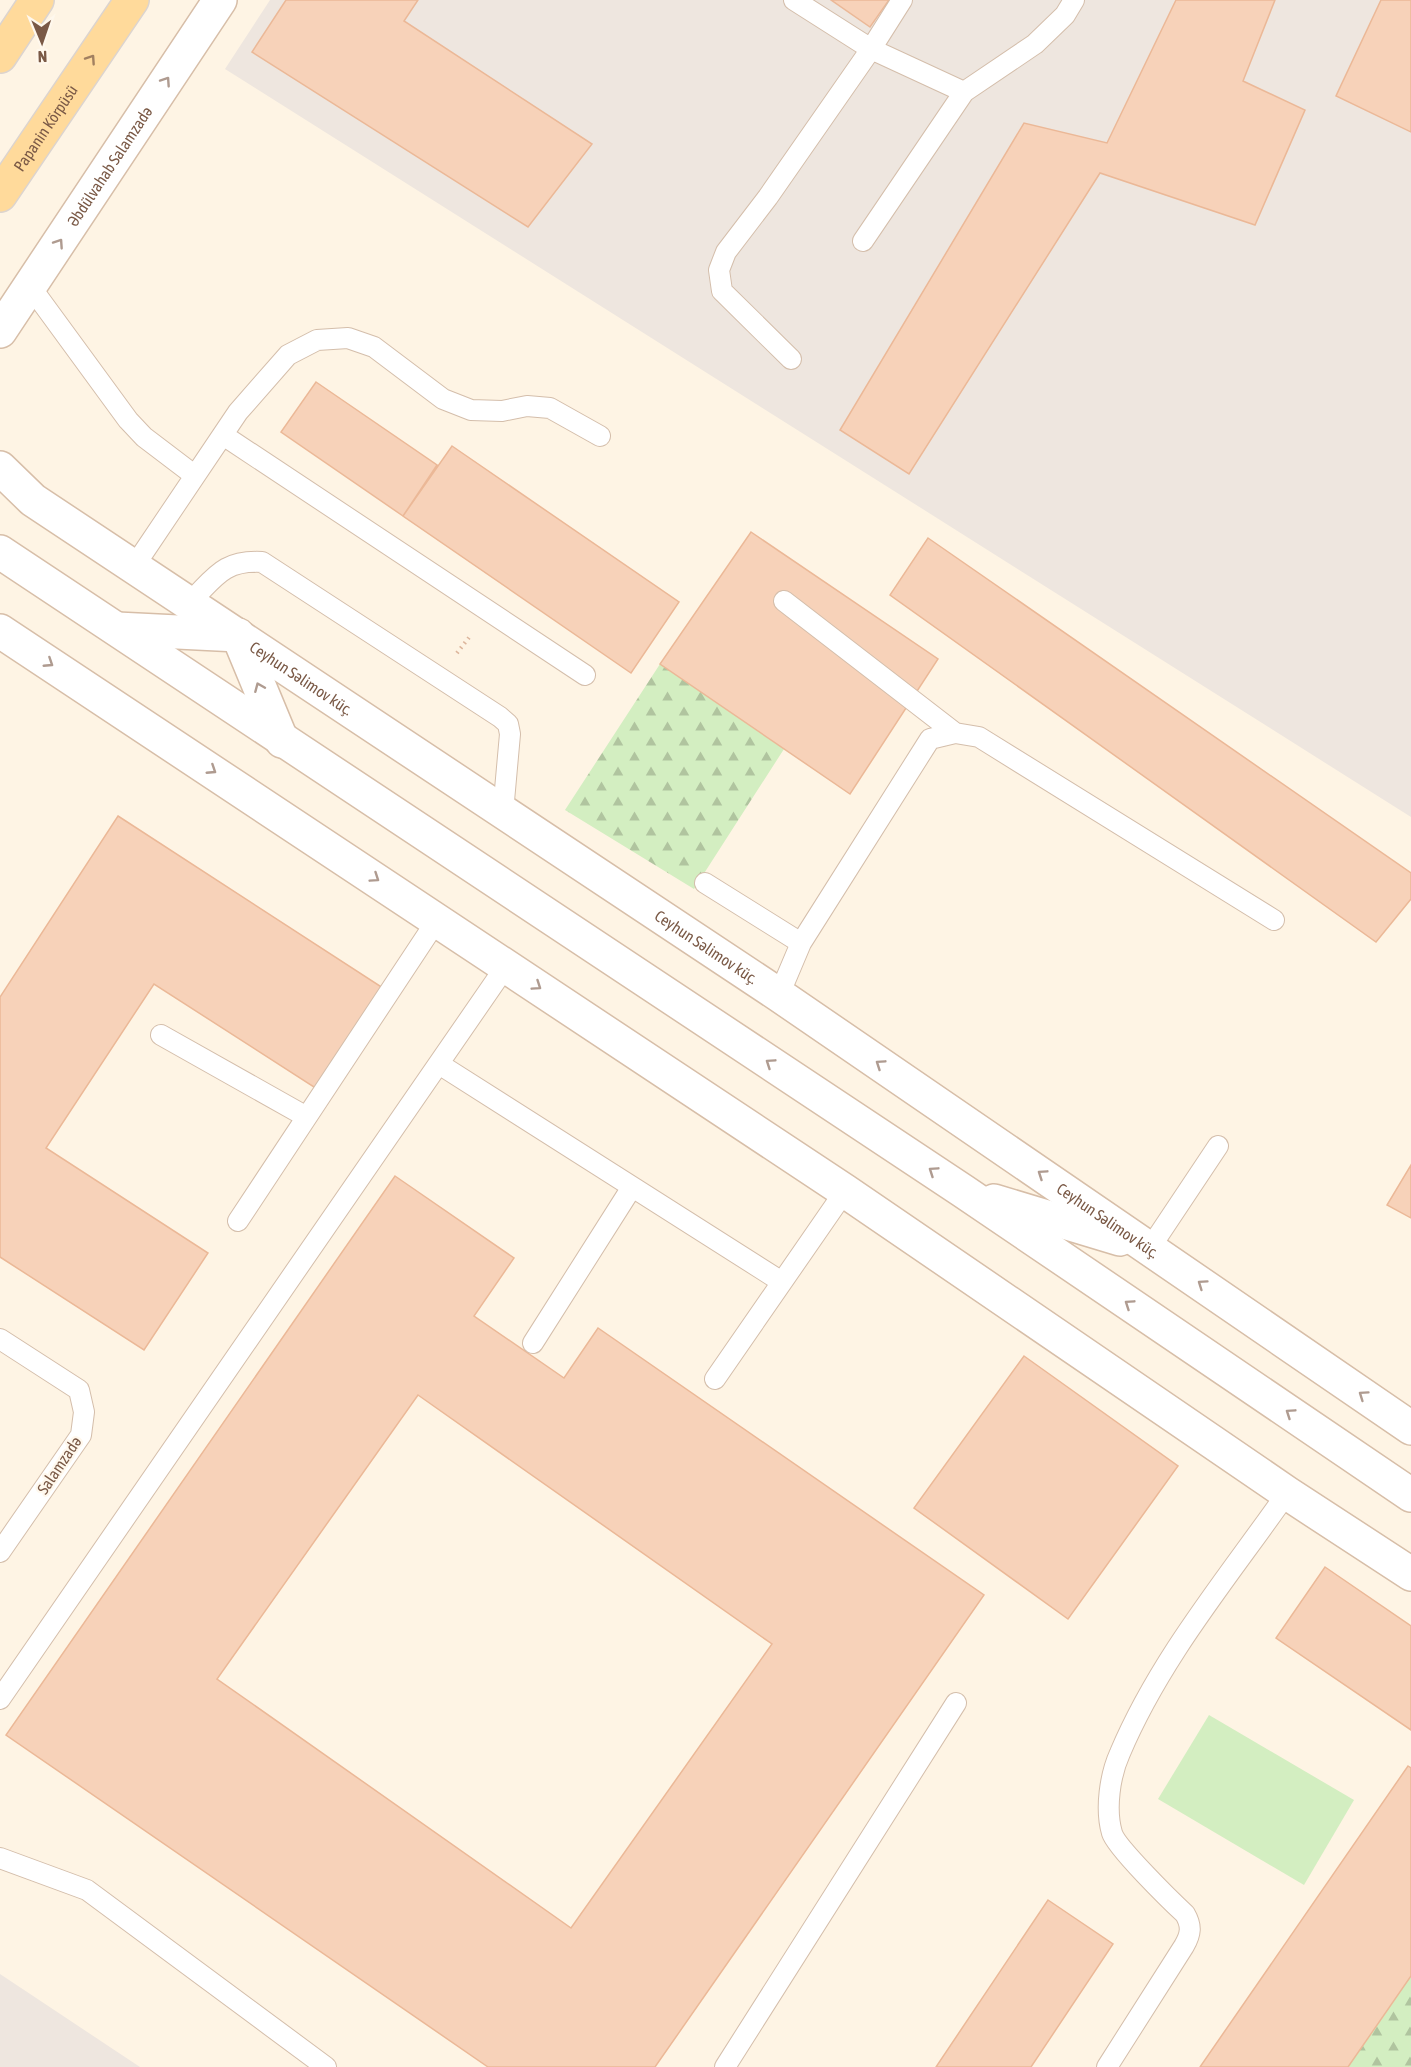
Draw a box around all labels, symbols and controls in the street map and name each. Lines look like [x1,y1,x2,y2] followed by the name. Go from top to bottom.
[12,12,72,72] north arrow
[37,48,48,66] text: N
[84,55,95,66] one-way arrow
[159,76,170,87] one-way arrow
[10,81,81,174] street label: Papanin Körpüsü
[63,103,156,229] street label: Əbdülvahab Salamzadə
[51,239,63,249] one-way arrow
[247,637,356,719] street label: Ceyhun Səlimov küç.
[43,656,53,668] one-way arrow
[254,682,266,693] one-way arrow
[206,763,216,775] one-way arrow
[368,871,379,882] one-way arrow
[651,906,761,987] street label: Ceyhun Səlimov küç.
[530,979,541,990] one-way arrow
[766,1059,777,1070] one-way arrow
[876,1060,887,1071] one-way arrow
[928,1167,939,1178] one-way arrow
[1037,1170,1048,1181] one-way arrow
[1054,1179,1162,1262] street label: Ceyhun Səlimov küç.
[1198,1280,1209,1291] one-way arrow
[1124,1300,1135,1311] one-way arrow
[1359,1391,1370,1402] one-way arrow
[1286,1409,1297,1420] one-way arrow
[33,1433,85,1497] street label: Salamzadə

